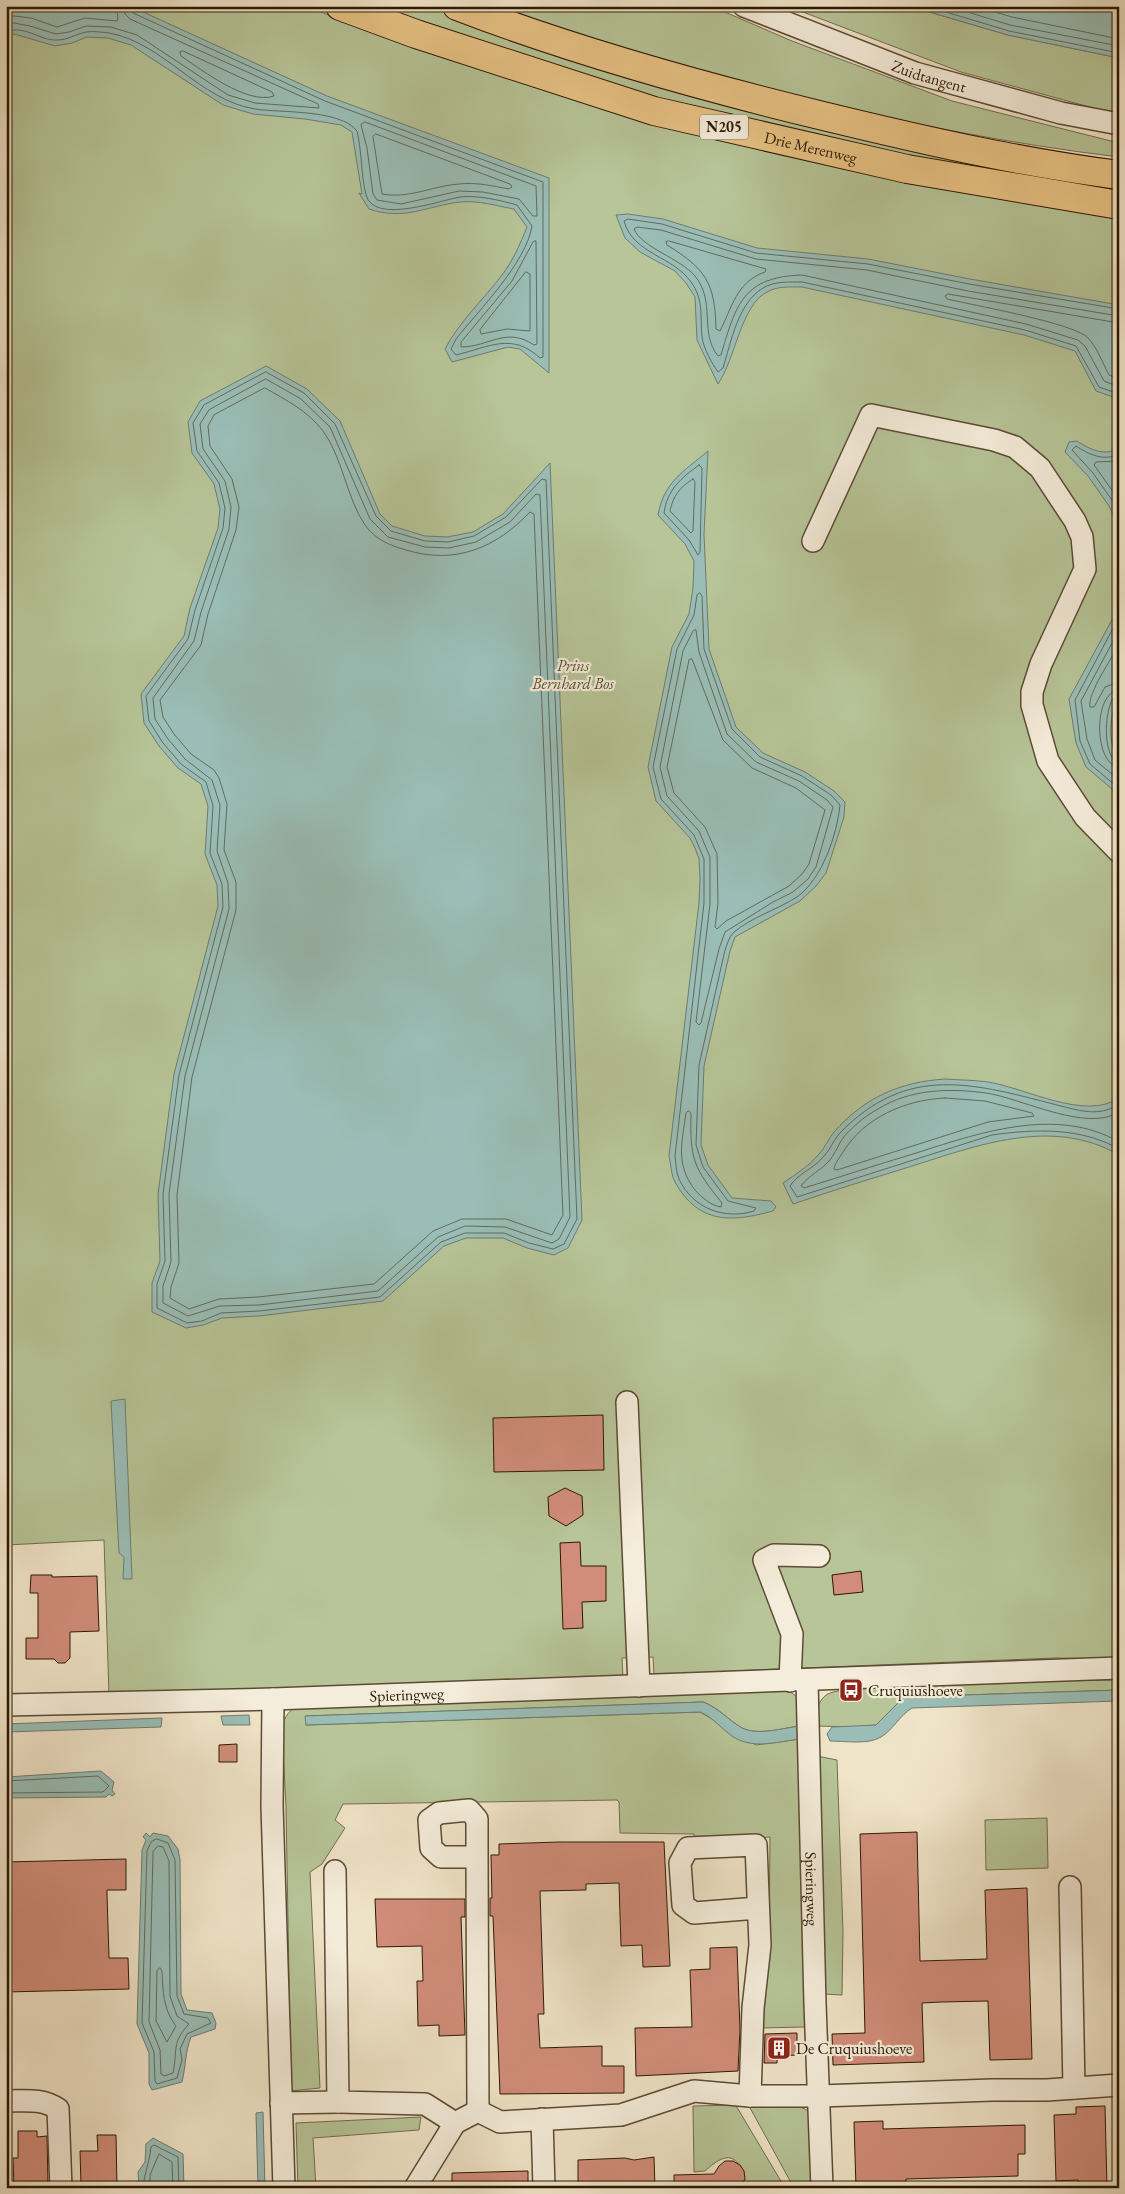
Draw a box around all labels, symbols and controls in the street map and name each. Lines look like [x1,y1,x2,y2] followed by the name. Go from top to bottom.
[889,55,968,98] street label: Zuidtangent
[700,114,748,140] road number: N205
[762,127,860,168] street label: Drie Merenweg
[531,655,614,694] park label: Prins Bernhard Bos
[838,1677,864,1703] bus stop icon: Cruquiushoeve
[868,1680,963,1701] place label: Cruquiushoeve
[369,1683,445,1706] street label: Spieringweg
[800,1851,823,1927] street label: Spieringweg
[766,2035,792,2061] building icon: De Cruquiushoeve
[796,2038,912,2059] place label: De Cruquiushoeve

